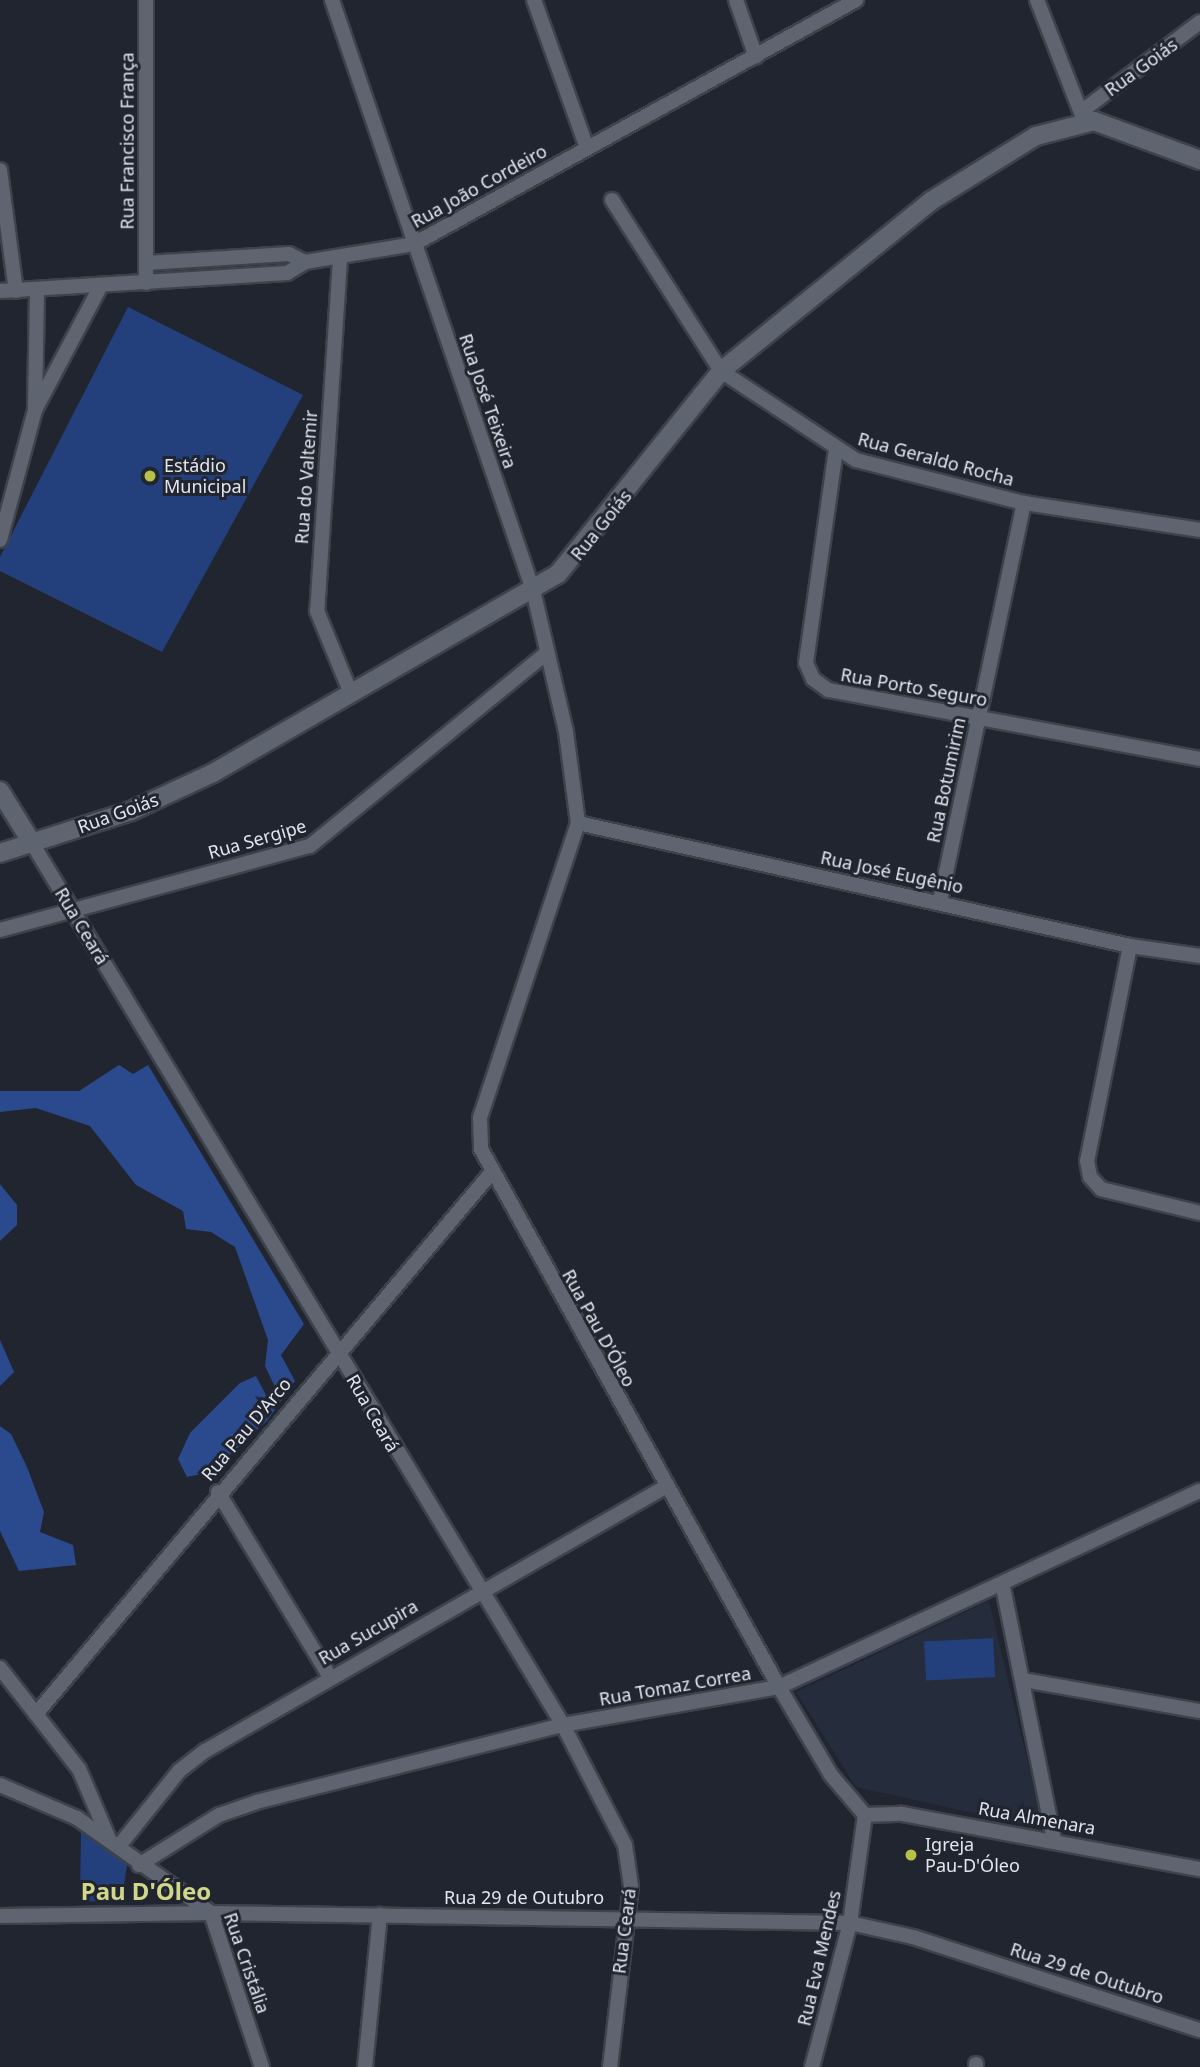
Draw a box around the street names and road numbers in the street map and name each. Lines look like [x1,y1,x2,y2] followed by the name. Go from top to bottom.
[1100,33,1182,101] street label: Rua Goiás
[116,52,138,230] street label: Rua Francisco França
[407,140,551,232] street label: Rua João Cordeiro
[455,331,521,471] street label: Rua José Teixeira
[291,409,321,545] street label: Rua do Valtemir
[856,428,1016,490] street label: Rua Geraldo Rocha
[566,485,636,565] street label: Rua Goiás
[839,663,989,711] street label: Rua Porto Seguro
[922,715,970,845] street label: Rua Botumirim
[75,788,161,838] street label: Rua Goiás
[205,815,309,863] street label: Rua Sergipe
[819,846,965,898] street label: Rua José Eugênio
[51,884,113,968] street label: Rua Ceará
[558,1266,640,1390] street label: Rua Pau D'Óleo
[342,1370,404,1456] street label: Rua Ceará
[197,1373,295,1485] street label: Rua Pau D'Arco
[315,1595,421,1669] street label: Rua Sucupira
[597,1662,753,1710] street label: Rua Tomaz Correa
[977,1797,1097,1839] street label: Rua Almenara
[444,1886,604,1908] street label: Rua 29 de Outubro
[608,1887,640,1975] street label: Rua Ceará
[793,1888,845,2028] street label: Rua Eva Mendes
[220,1910,274,2016] street label: Rua Cristália
[1008,1938,1166,2008] street label: Rua 29 de Outubro

